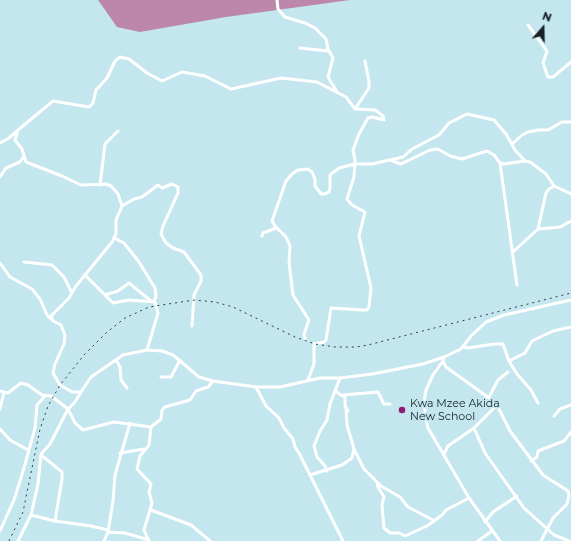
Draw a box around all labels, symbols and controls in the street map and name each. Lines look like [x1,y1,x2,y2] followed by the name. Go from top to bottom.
[523,8,563,48] north arrow
[541,9,554,25] text: N
[410,397,500,423] place label: Kwa Mzee Akida New School
[397,405,407,415] marker: Kwa Mzee Akida New School

